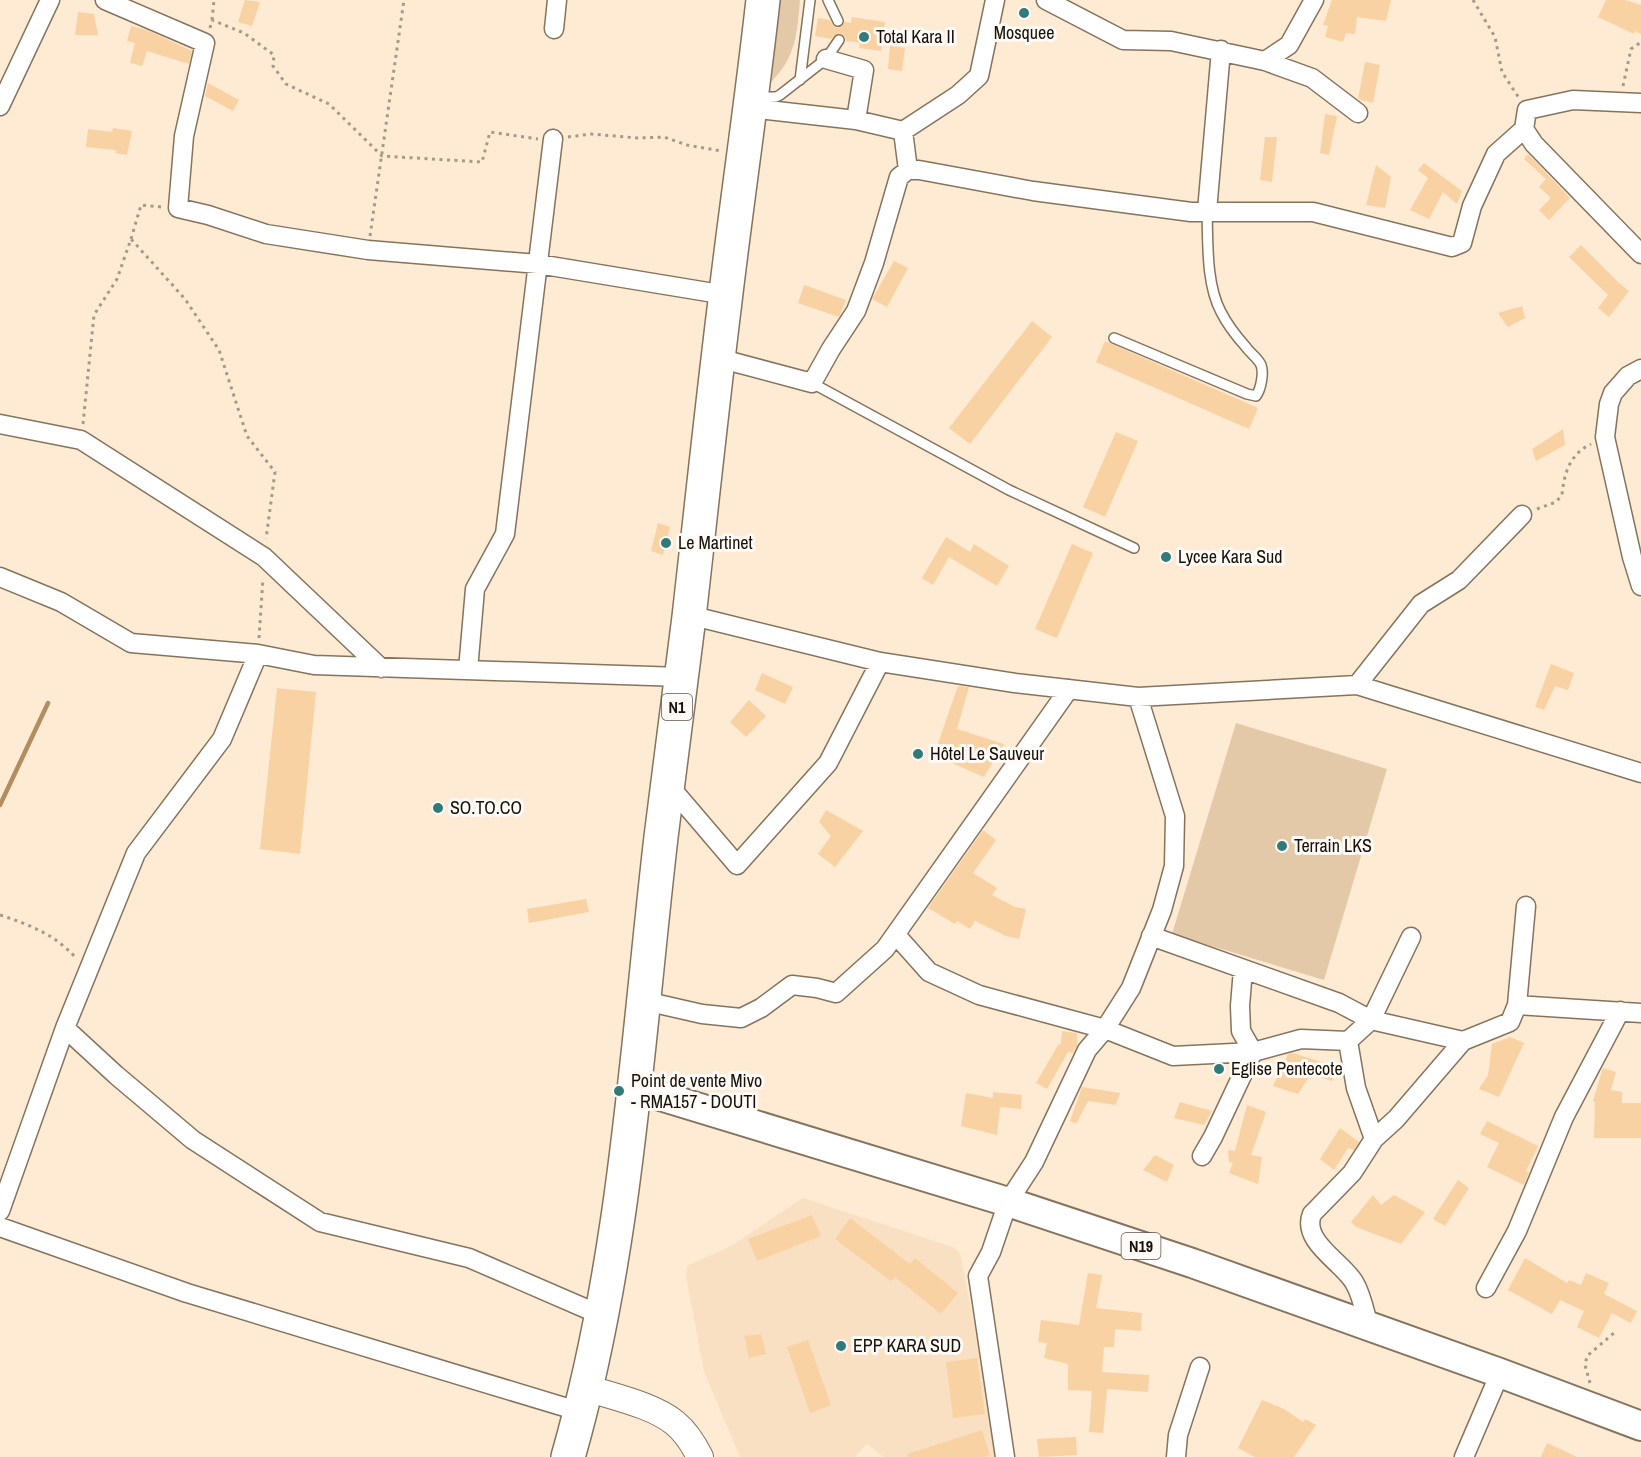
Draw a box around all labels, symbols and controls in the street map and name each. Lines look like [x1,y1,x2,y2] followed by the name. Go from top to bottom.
[1017,6,1031,20] marker: Mosquee
[994,20,1054,45] place label: Mosquee
[876,24,955,49] place label: Total Kara II
[857,30,871,44] marker: Total Kara II
[678,530,753,555] place label: Le Martinet
[659,536,673,550] marker: Le Martinet
[1178,544,1283,569] place label: Lycee Kara Sud
[1159,550,1173,564] marker: Lycee Kara Sud
[662,694,692,720] road number: N1
[930,741,1044,766] place label: Hôtel Le Sauveur
[911,747,925,761] marker: Hôtel Le Sauveur
[450,795,522,820] place label: SO.TO.CO
[431,801,445,815] marker: SO.TO.CO
[1294,833,1372,858] place label: Terrain LKS
[1275,839,1289,853] marker: Terrain LKS
[1231,1056,1343,1081] place label: Eglise Pentecote
[1212,1062,1226,1076] marker: Eglise Pentecote
[631,1068,762,1114] place label: Point de vente Mivo - RMA157 - DOUTI
[612,1084,626,1098] marker: Point de vente Mivo - RMA157 - DOUTI
[1122,1233,1160,1259] road number: N19
[853,1333,961,1358] place label: EPP KARA SUD
[834,1339,848,1353] marker: EPP KARA SUD

